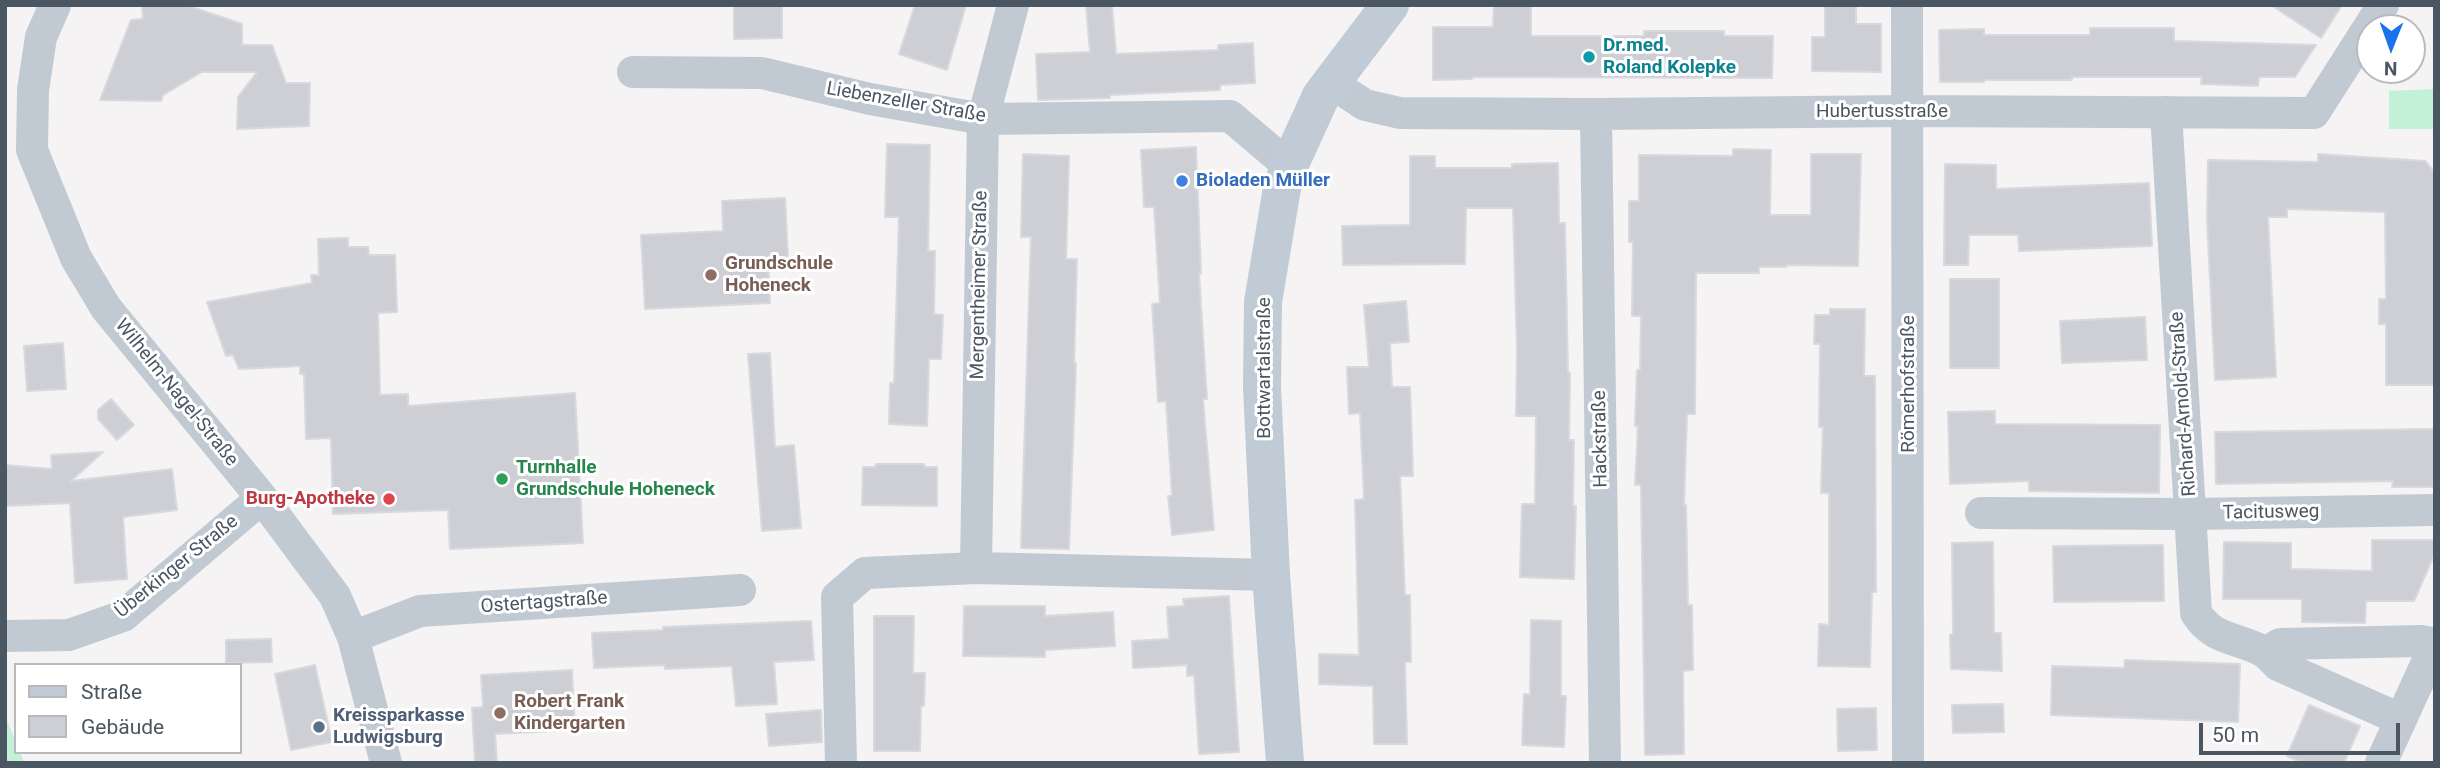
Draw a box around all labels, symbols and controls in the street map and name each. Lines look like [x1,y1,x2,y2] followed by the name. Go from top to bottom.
[2356,14,2426,84] north arrow
[1603,35,1736,79] place label: Dr.med. Roland Kolepke
[1581,49,1597,65] marker: Dr.med. Roland Kolepke
[2384,57,2398,80] text: N
[825,78,987,128] street label: Liebenzeller Straße
[1816,101,1948,123] street label: Hubertusstraße
[1196,170,1330,192] place label: Bioladen Müller
[1174,173,1190,189] marker: Bioladen Müller
[967,190,993,380] street label: Mergentheimer Straße
[725,253,833,297] place label: Grundschule Hoheneck
[703,267,719,283] marker: Grundschule Hoheneck
[1254,297,1276,439] street label: Bottwartalstraße
[2166,311,2202,497] street label: Richard-Arnold-Straße
[110,315,242,471] street label: Wilhelm-Nagel-Straße
[1898,315,1920,453] street label: Römerhofstraße
[1589,390,1613,488] street label: Hackstraße
[516,457,715,501] place label: Turnhalle Grundschule Hoheneck
[494,471,510,487] marker: Turnhalle Grundschule Hoheneck
[246,488,375,510] place label: Burg-Apotheke
[381,491,397,507] marker: Burg-Apotheke
[2222,501,2320,525] street label: Tacitusweg
[111,510,243,624] street label: Überkinger Straße
[480,587,608,619] street label: Ostertagstraße
[14,663,242,754] legend
[81,680,142,704] text: Straße
[514,691,625,735] place label: Robert Frank Kindergarten
[333,705,465,749] place label: Kreissparkasse Ludwigsburg
[492,705,508,721] marker: Robert Frank Kindergarten
[2202,708,2403,752] scale bar
[81,715,164,739] text: Gebäude
[311,719,327,735] marker: Kreissparkasse Ludwigsburg
[2212,723,2259,747] text: 50 m

